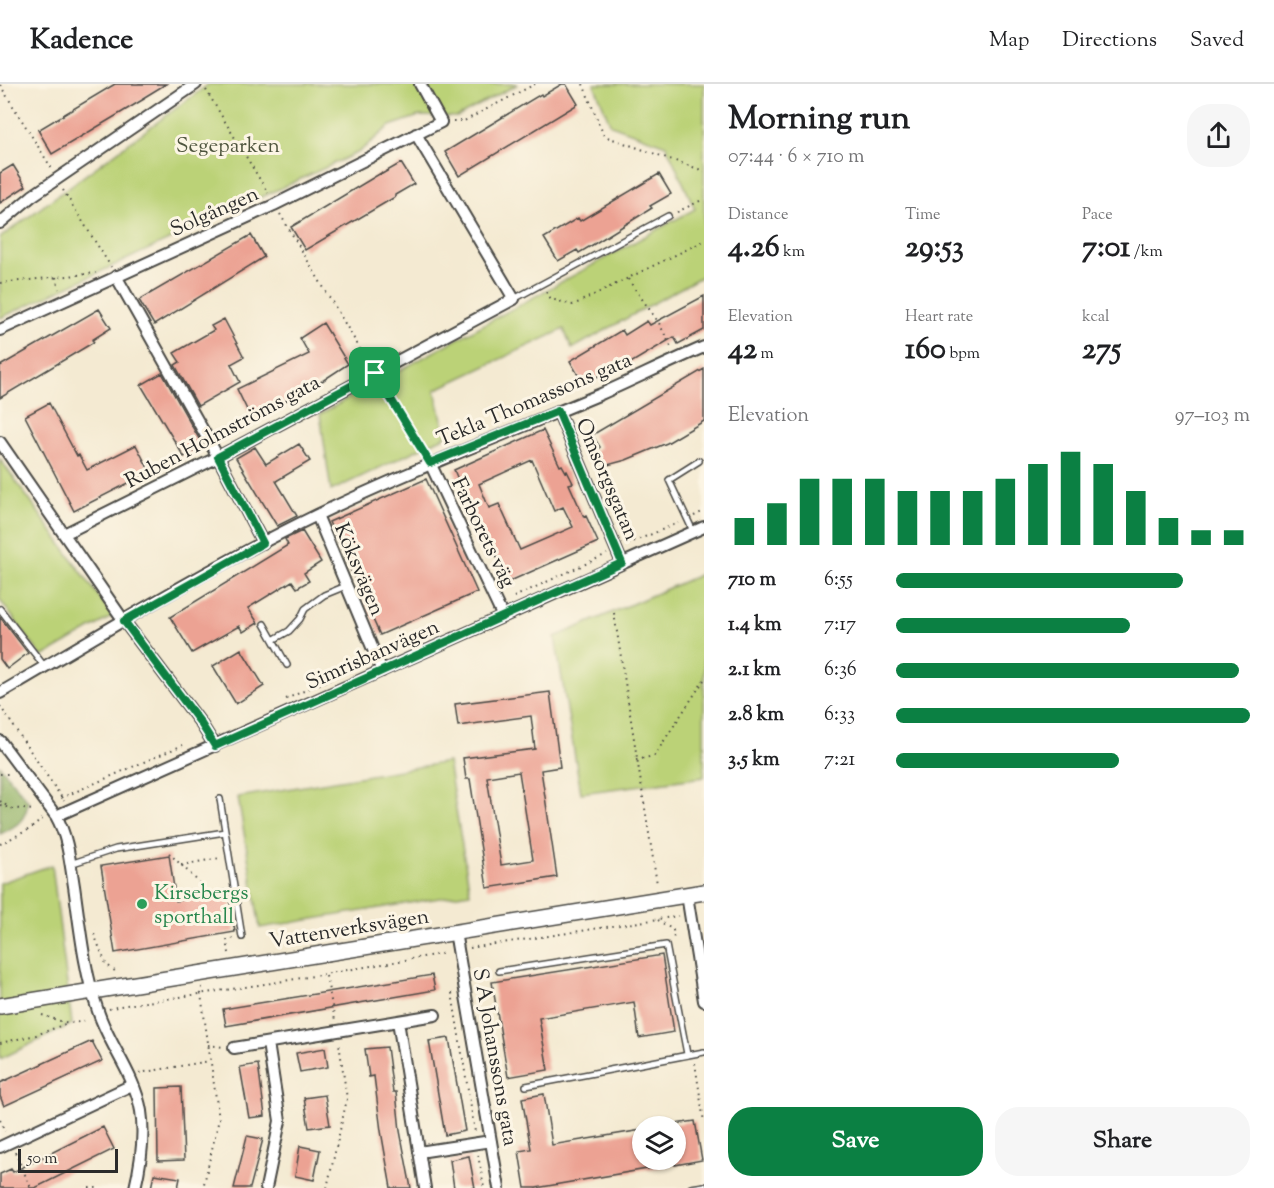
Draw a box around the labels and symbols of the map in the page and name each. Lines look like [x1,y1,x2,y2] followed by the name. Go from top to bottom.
[176,132,280,162] park label: Segeparken
[166,180,264,246] street label: Solgången
[433,346,637,456] street label: Tekla Thomassons gata
[349,347,400,398] pin
[120,368,326,497] street label: Ruben Holmströms gata
[567,414,645,546] street label: Omsorgsgatan
[443,473,522,593] street label: Farborets väg
[325,519,391,621] street label: Köksvägen
[301,613,444,699] street label: Simrisbanvägen
[154,879,248,933] place label: Kirsebergs sporthall
[135,897,149,911] marker: Kirsebergs sporthall
[267,903,431,957] street label: Vattenverksvägen
[464,966,524,1149] street label: S A Johanssons gata
[18,1146,118,1174] scale bar

